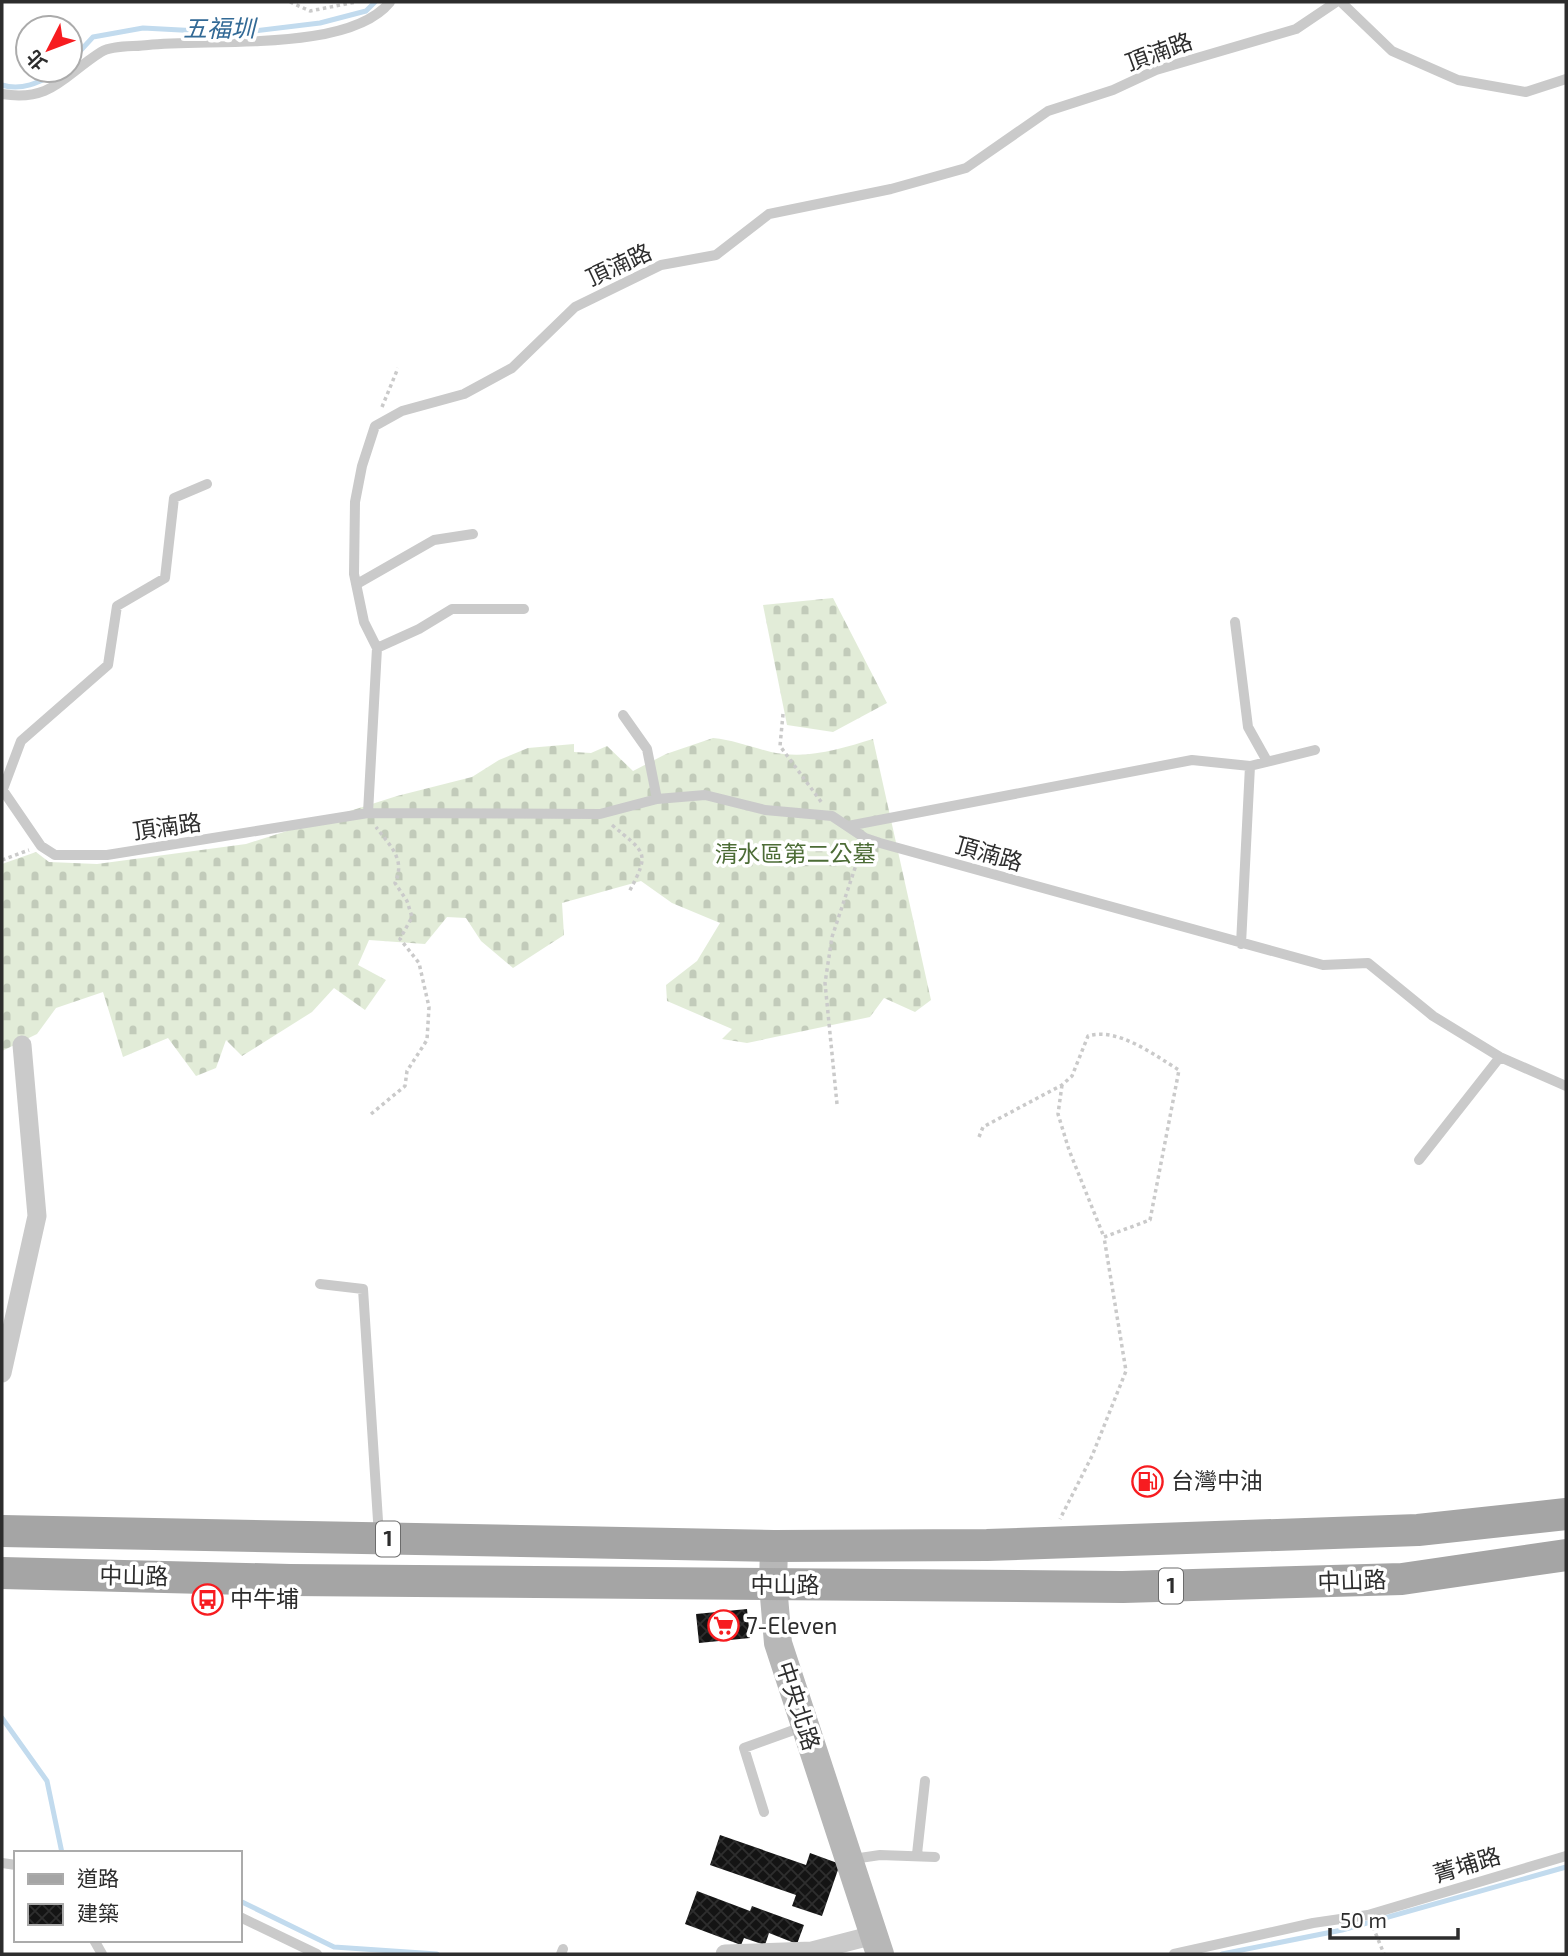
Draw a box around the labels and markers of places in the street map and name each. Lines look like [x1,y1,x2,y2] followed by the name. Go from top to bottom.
[1131,1464,1165,1498] fuel station icon: 台灣中油
[1171,1466,1263,1494] place label: 台灣中油
[190,1582,224,1616] bus stop icon: 中牛埔
[230,1584,299,1612] place label: 中牛埔
[706,1609,740,1643] supermarket icon: 7-Eleven
[746,1611,837,1639] place label: 7-Eleven

